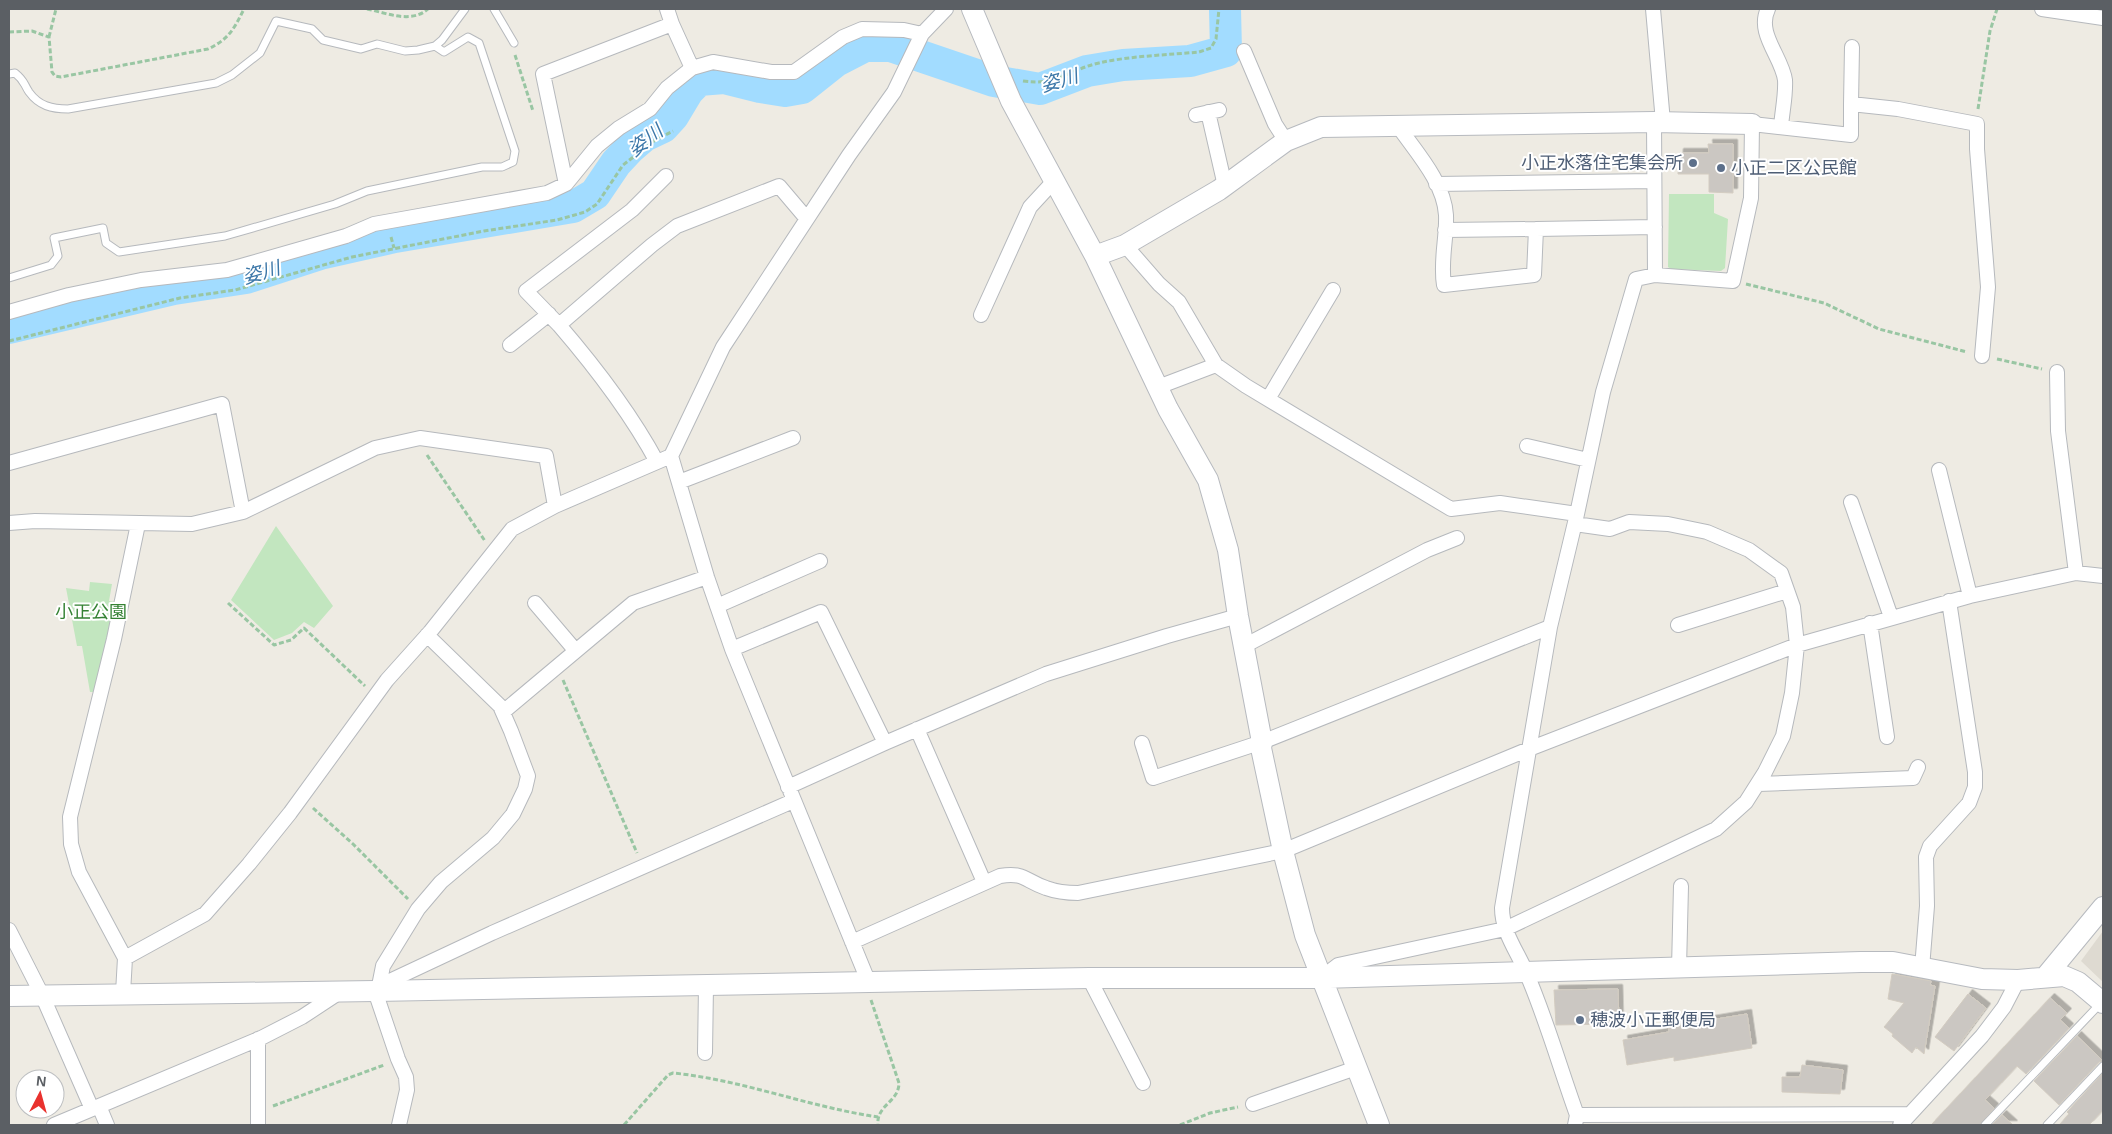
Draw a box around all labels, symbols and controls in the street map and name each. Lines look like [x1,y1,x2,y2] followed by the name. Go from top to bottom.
[1038,65,1082,96] water label: 姿川
[624,119,668,160] water label: 姿川
[1521,153,1683,173] place label: 小正水落住宅集会所
[1687,157,1699,169] marker: 小正水落住宅集会所
[1731,158,1857,178] place label: 小正二区公民館
[1715,162,1727,174] marker: 小正二区公民館
[240,257,284,288] water label: 姿川
[55,602,127,622] park label: 小正公園
[1590,1010,1716,1030] place label: 穂波小正郵便局
[1574,1014,1586,1026] marker: 穂波小正郵便局
[15,1069,65,1119] north arrow
[35,1073,47,1090] text: N

